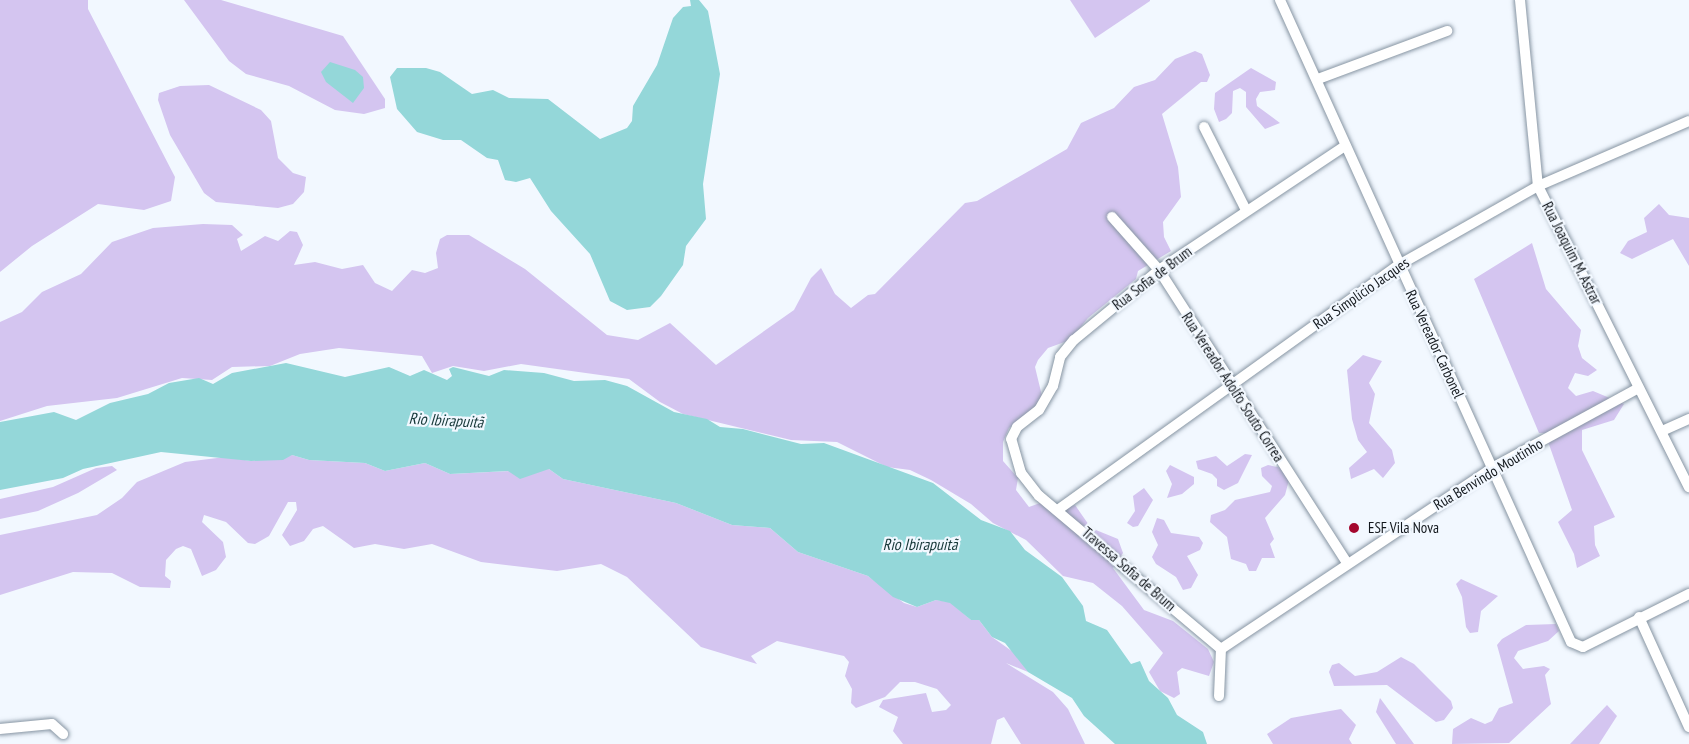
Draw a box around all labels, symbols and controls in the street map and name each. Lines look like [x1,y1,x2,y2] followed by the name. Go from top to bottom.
[1538,198,1606,308] street label: Rua Joaquim M. Astrar
[1109,242,1195,314] street label: Rua Sofia de Brum
[1310,253,1412,333] street label: Rua Simplicio Jacques
[1402,287,1468,401] street label: Rua Vereador Carbonel
[1178,309,1288,465] street label: Rua Vereador Adolfo Souto Correa
[408,408,484,432] water label: Rio Ibirapuitã
[1430,434,1546,514] street label: Rua Benvindo Moutinho
[1345,519,1363,537] marker: ESF Vila Nova
[1368,519,1439,537] place label: ESF Vila Nova
[1078,523,1180,615] street label: Travessa Sofia de Brum
[883,534,957,554] water label: Rio Ibirapuitã

